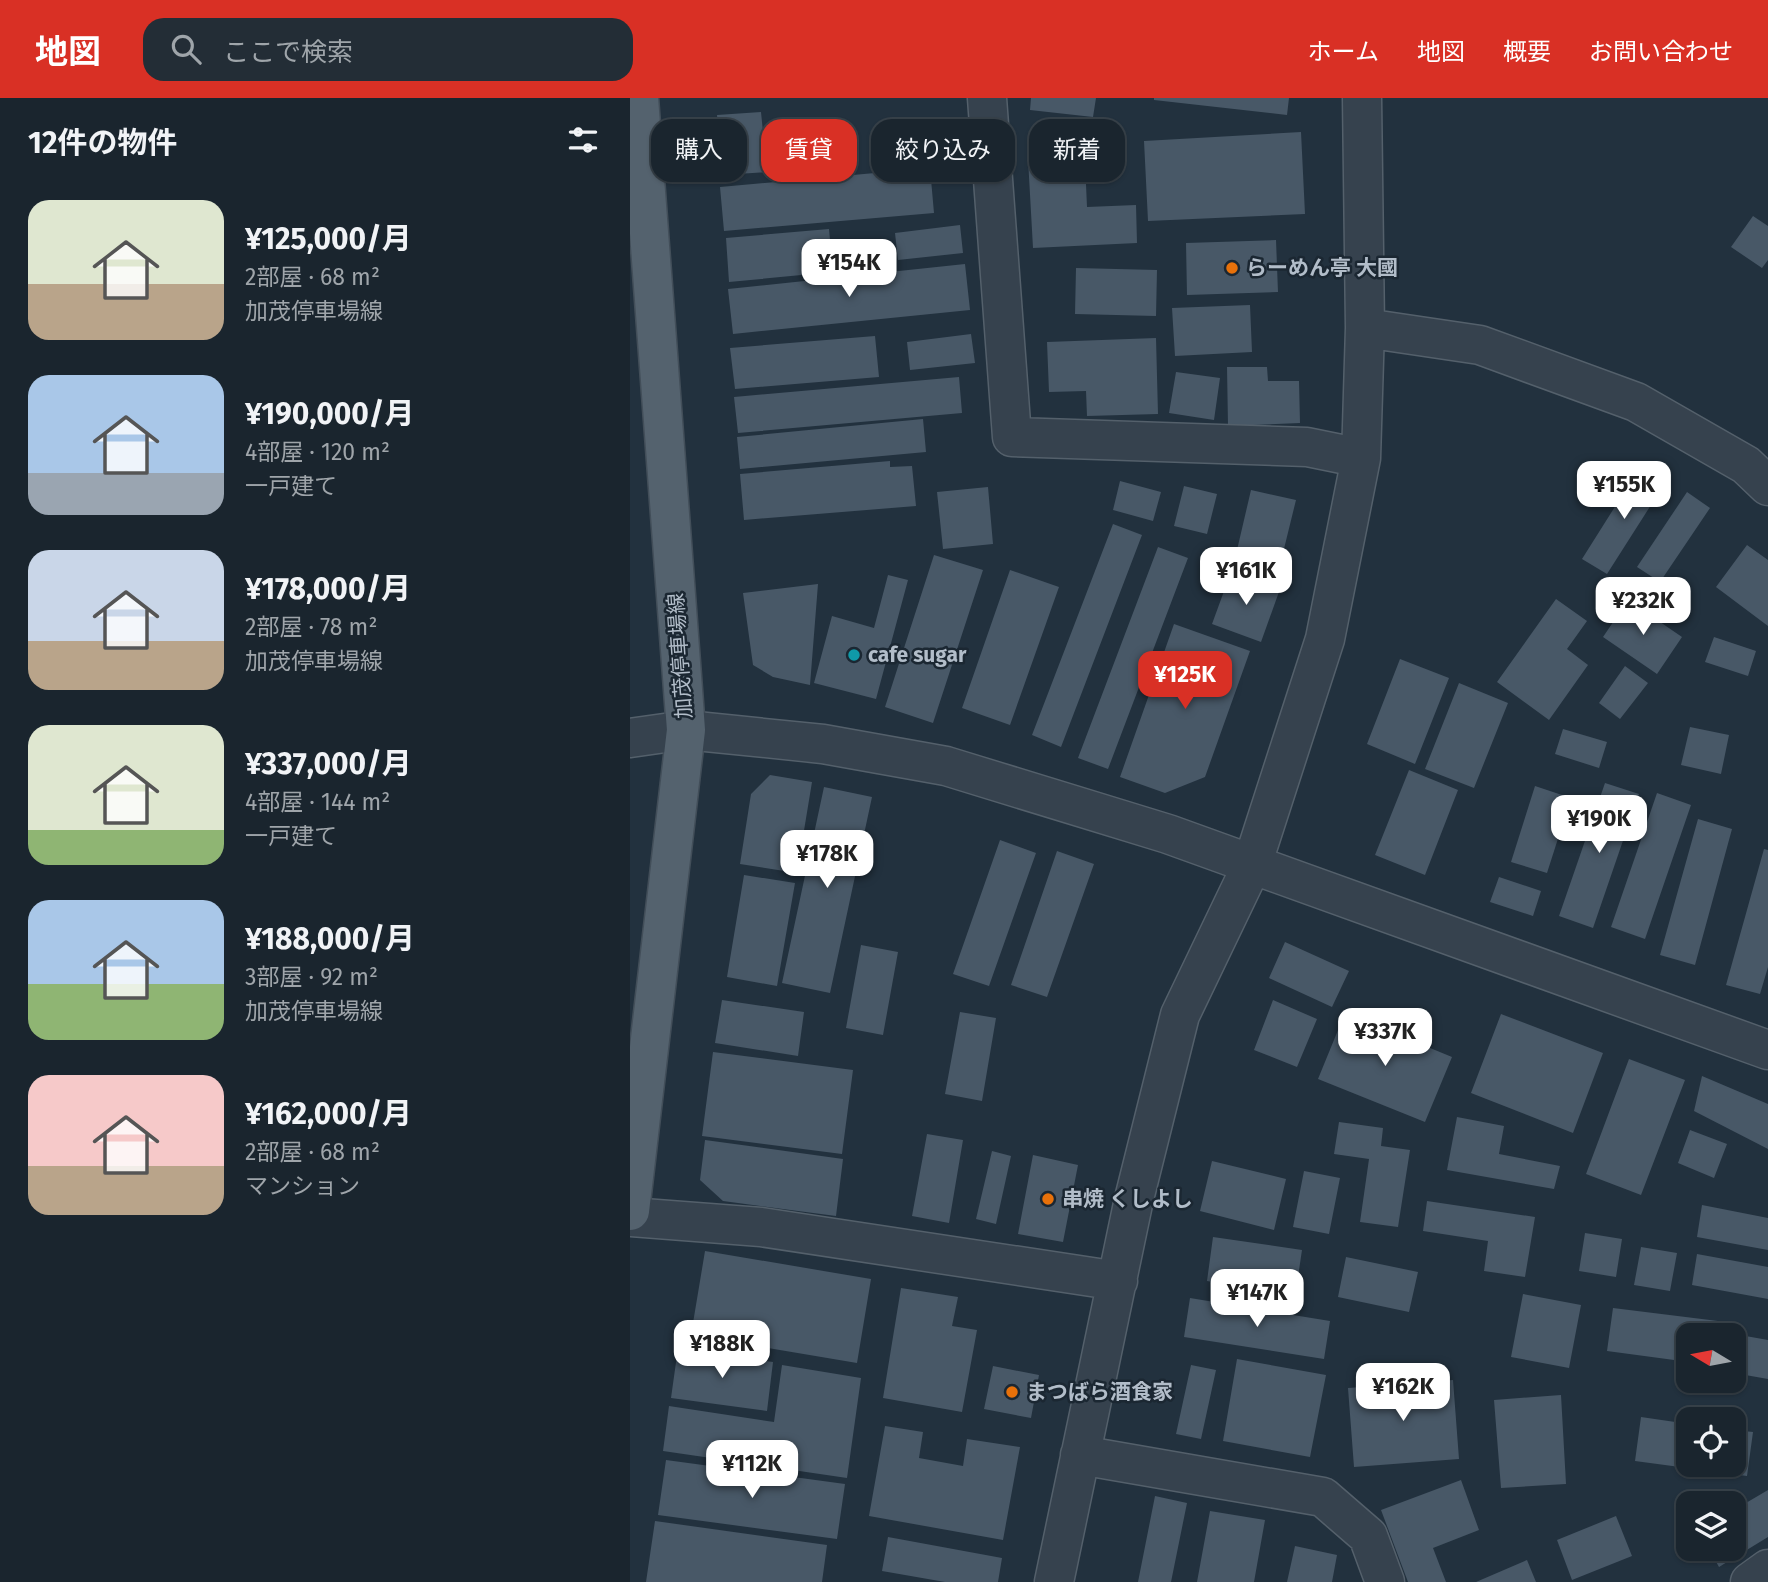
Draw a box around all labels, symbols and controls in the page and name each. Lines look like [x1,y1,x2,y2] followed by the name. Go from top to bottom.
[143,18,633,81] search box
[167,30,205,68] icon: search
[35,32,101,72] text: 地図
[223,37,353,68] text: ここで検索
[1308,38,1379,66] text: ホーム
[1417,38,1465,66] text: 地図
[1503,38,1551,66] text: 概要
[1589,38,1733,66] text: お問い合わせ
[651,119,747,182] chip: 購入
[761,119,857,182] chip: 賃貸
[871,119,1015,182] chip: 絞り込み
[1029,119,1125,182] chip: 新着
[564,121,602,159] icon: filters
[28,125,177,161] text: 12件の物件
[245,221,412,257] text: ¥125,000/月
[84,228,168,312] icon: home
[800,240,898,299] pin: ¥154K
[818,248,880,276] text: ¥154K
[1246,255,1398,281] place label: らーめん亭 大國
[1224,260,1240,276] marker: らーめん亭 大國
[245,263,380,291] text: 2部屋 · 68 m²
[245,297,383,325] text: 加茂停車場線
[245,396,414,432] text: ¥190,000/月
[84,403,168,487] icon: home
[245,438,390,466] text: 4部屋 · 120 m²
[1575,462,1673,521] pin: ¥155K
[1593,470,1655,498] text: ¥155K
[245,472,337,500] text: 一戸建て
[1197,547,1295,607] pin: ¥161K
[1216,556,1276,584] text: ¥161K
[245,571,411,607] text: ¥178,000/月
[84,578,168,662] icon: home
[1594,578,1692,637] pin: ¥232K
[1612,586,1674,614] text: ¥232K
[663,592,697,720] street label: 加茂停車場線
[245,613,377,641] text: 2部屋 · 78 m²
[868,642,967,668] place label: cafe sugar
[245,647,383,675] text: 加茂停車場線
[846,647,862,663] marker: cafe sugar
[1136,652,1234,711] pin: ¥125K
[1154,660,1216,688] text: ¥125K
[245,746,412,782] text: ¥337,000/月
[84,753,168,837] icon: home
[245,788,390,816] text: 4部屋 · 144 m²
[1550,796,1648,855] pin: ¥190K
[1567,804,1631,832] text: ¥190K
[245,822,337,850] text: 一戸建て
[778,830,876,890] pin: ¥178K
[796,839,858,867] text: ¥178K
[245,921,415,957] text: ¥188,000/月
[84,928,168,1012] icon: home
[245,963,378,991] text: 3部屋 · 92 m²
[245,997,383,1025] text: 加茂停車場線
[1336,1009,1434,1068] pin: ¥337K
[1354,1017,1416,1045] text: ¥337K
[245,1096,412,1132] text: ¥162,000/月
[84,1103,168,1187] icon: home
[245,1138,380,1166] text: 2部屋 · 68 m²
[245,1172,360,1200] text: マンション
[1062,1186,1193,1212] place label: 串焼 くしよし
[1040,1191,1056,1207] marker: 串焼 くしよし
[1208,1270,1306,1329] pin: ¥147K
[1227,1278,1287,1306] text: ¥147K
[673,1320,771,1380] pin: ¥188K
[1676,1323,1746,1393] north arrow
[1676,1323,1746,1561] map controls
[690,1329,754,1357] text: ¥188K
[1354,1364,1452,1423] pin: ¥162K
[1372,1372,1434,1400] text: ¥162K
[1026,1379,1173,1405] place label: まつばら酒食家
[1004,1384,1020,1400] marker: まつばら酒食家
[1676,1407,1746,1477] button: locate
[703,1440,801,1500] pin: ¥112K
[722,1449,782,1477] text: ¥112K
[1676,1491,1746,1561] button: layers

